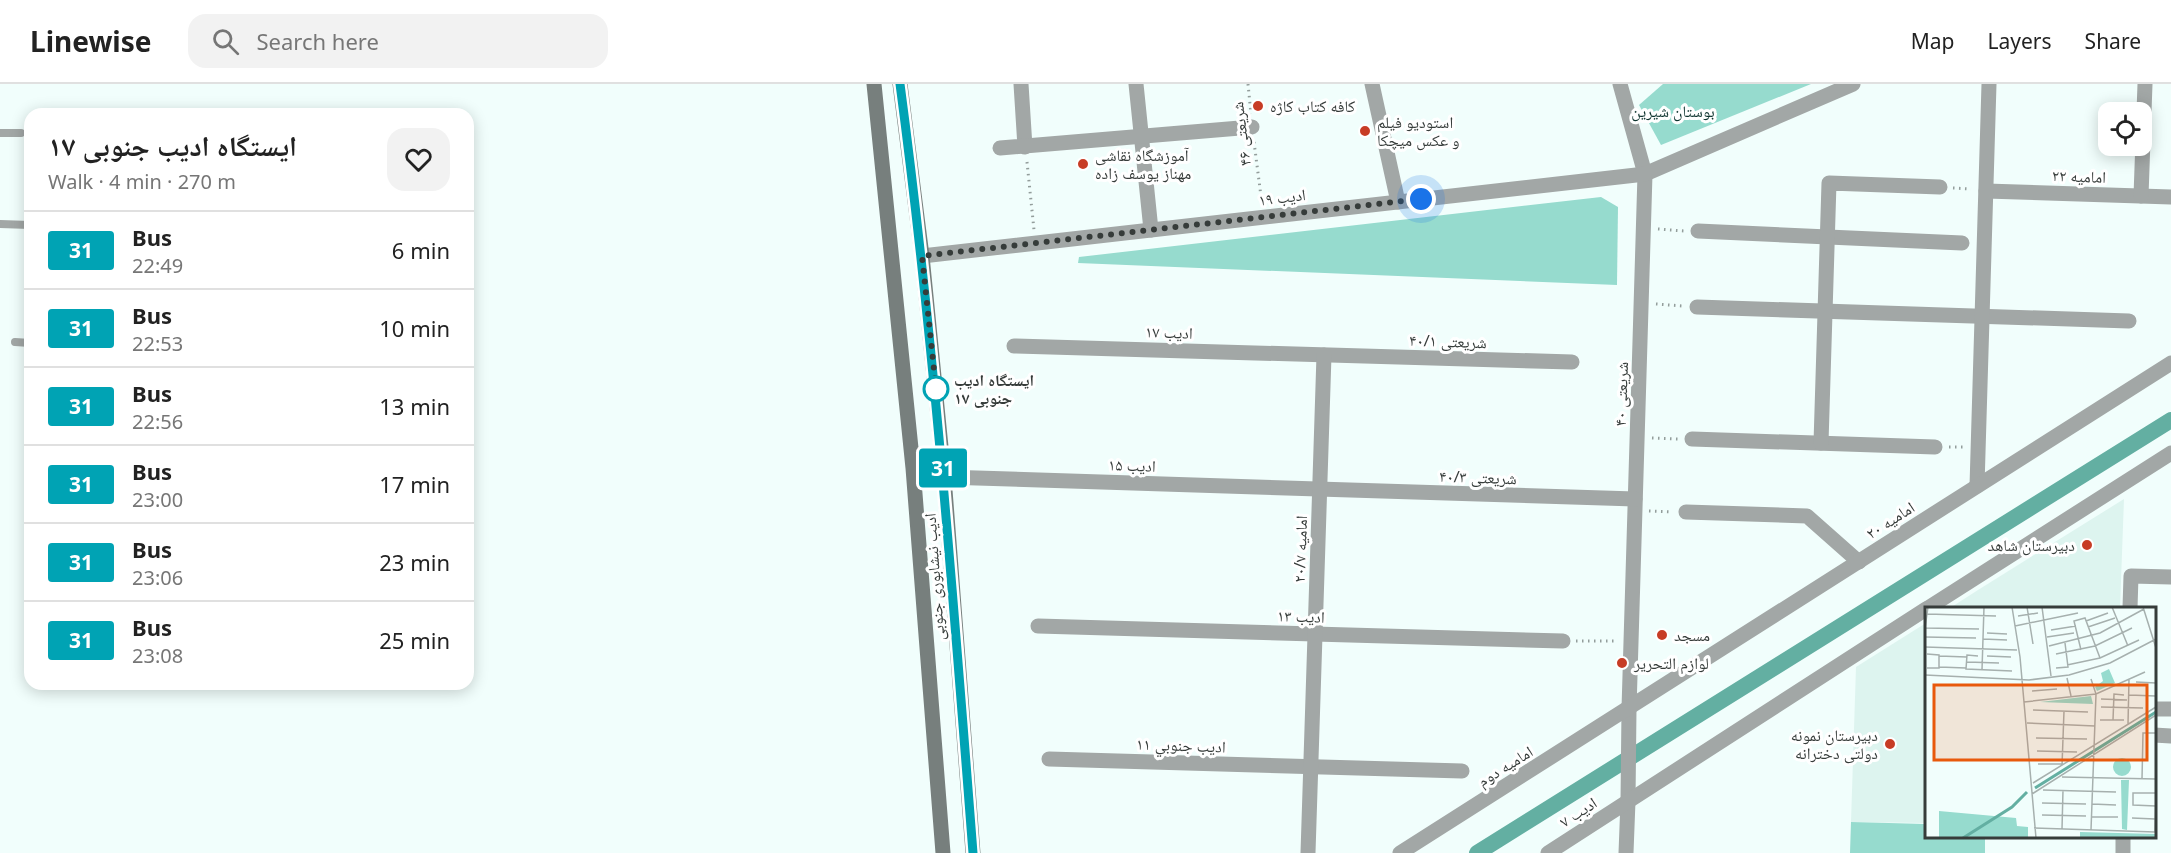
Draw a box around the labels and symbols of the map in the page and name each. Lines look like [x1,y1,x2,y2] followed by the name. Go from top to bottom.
[1270,95,1356,117] place label: کافه کتاب کاژه
[1251,99,1265,113] marker: کافه کتاب کاژه
[1631,100,1715,122] park label: بوستان شیرین
[1226,101,1256,167] street label: شریعتی ۴۶
[1377,111,1460,151] place label: استودیو فیلم و عکس میچکا
[1358,124,1372,138] marker: استودیو فیلم و عکس میچکا
[1095,144,1191,184] place label: آموزشگاه نقاشی مهناز یوسف زاده
[1076,157,1090,171] marker: آموزشگاه نقاشی مهناز یوسف زاده
[2052,164,2106,188] street label: امامیه ۲۲
[1257,183,1307,211] street label: ادیب ۱۹
[1406,184,1436,214] your location
[1145,320,1193,344] street label: ادیب ۱۷
[1409,329,1487,353] street label: شریعتی ۴۰/۱
[1609,361,1633,427] street label: شریعتی ۴۰
[954,369,1034,409] place label: ایستگاه ادیب جنوبی ۱۷
[923,376,949,402] marker: ایستگاه ادیب جنوبی ۱۷
[916,448,970,488] line badge: 31
[1108,453,1156,477] street label: ادیب ۱۵
[1439,465,1517,489] street label: شریعتی ۴۰/۳
[1861,496,1919,544] street label: امامیه ۲۰
[919,512,949,642] street label: ادیب نیشابوری جنوبی
[1288,515,1312,583] street label: امامیه ۲۰/۷
[1988,534,2075,556] place label: دبیرستان شاهد
[2080,538,2094,552] marker: دبیرستان شاهد
[1277,604,1325,628] street label: ادیب ۱۳
[1925,607,2156,838] inset map
[1674,624,1710,646] place label: مسجد
[1655,628,1669,642] marker: مسجد
[1633,652,1709,674] place label: لوازم التحریر
[1615,656,1629,670] marker: لوازم التحریر
[1791,724,1878,764] place label: دبیرستان نمونه دولتی دخترانه
[1136,732,1226,760] street label: ادیب جنوبي ١١
[1883,737,1897,751] marker: دبیرستان نمونه دولتی دخترانه
[1473,740,1537,792] street label: امامیه دوم
[1555,792,1601,832] street label: ادیب ۷

